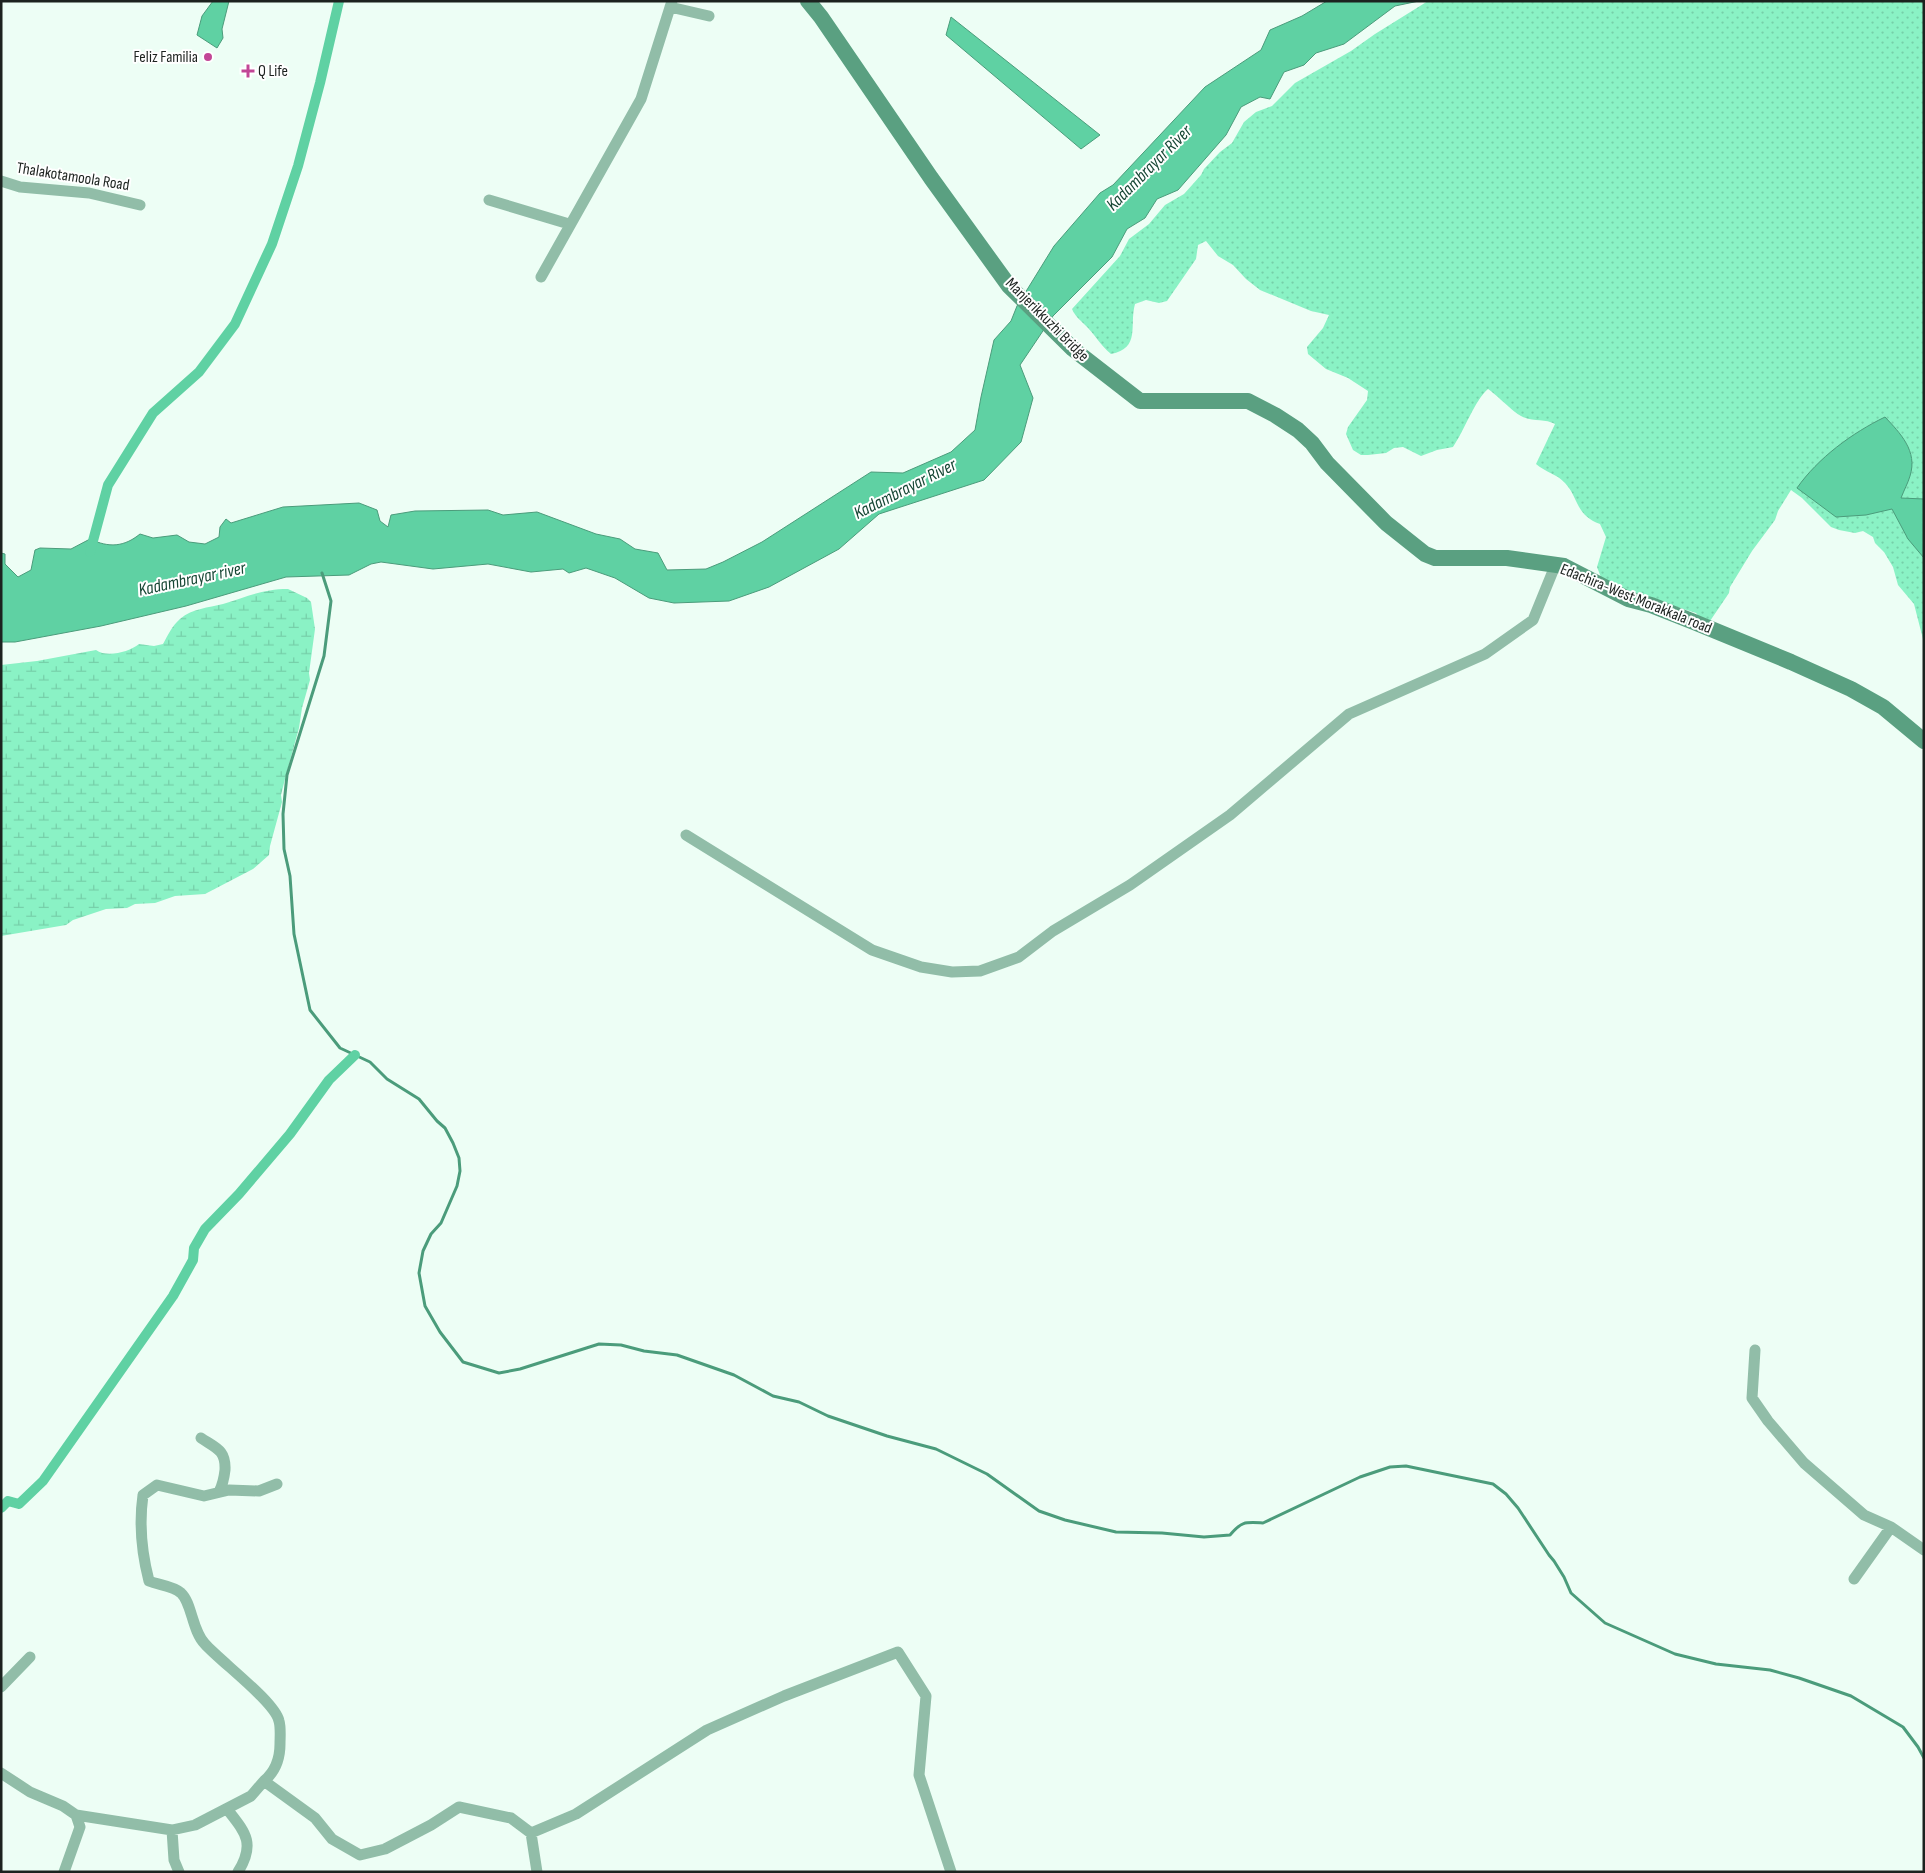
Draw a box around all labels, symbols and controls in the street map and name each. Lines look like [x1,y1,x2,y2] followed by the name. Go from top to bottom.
[134,48,198,67] place label: Feliz Familia
[202,51,214,63] marker: Feliz Familia
[258,62,288,81] place label: Q Life
[242,65,254,77] marker: Q Life
[1102,120,1197,215] water label: Kadambrayar River
[15,159,131,195] street label: Thalakotamoola Road
[1001,274,1093,366] street label: Manjerikkuzhi Bridge
[850,454,961,524] water label: Kadambrayar River
[136,557,248,601] water label: Kadambrayar river
[1557,560,1715,638] street label: Edachira-West Morakkala road

